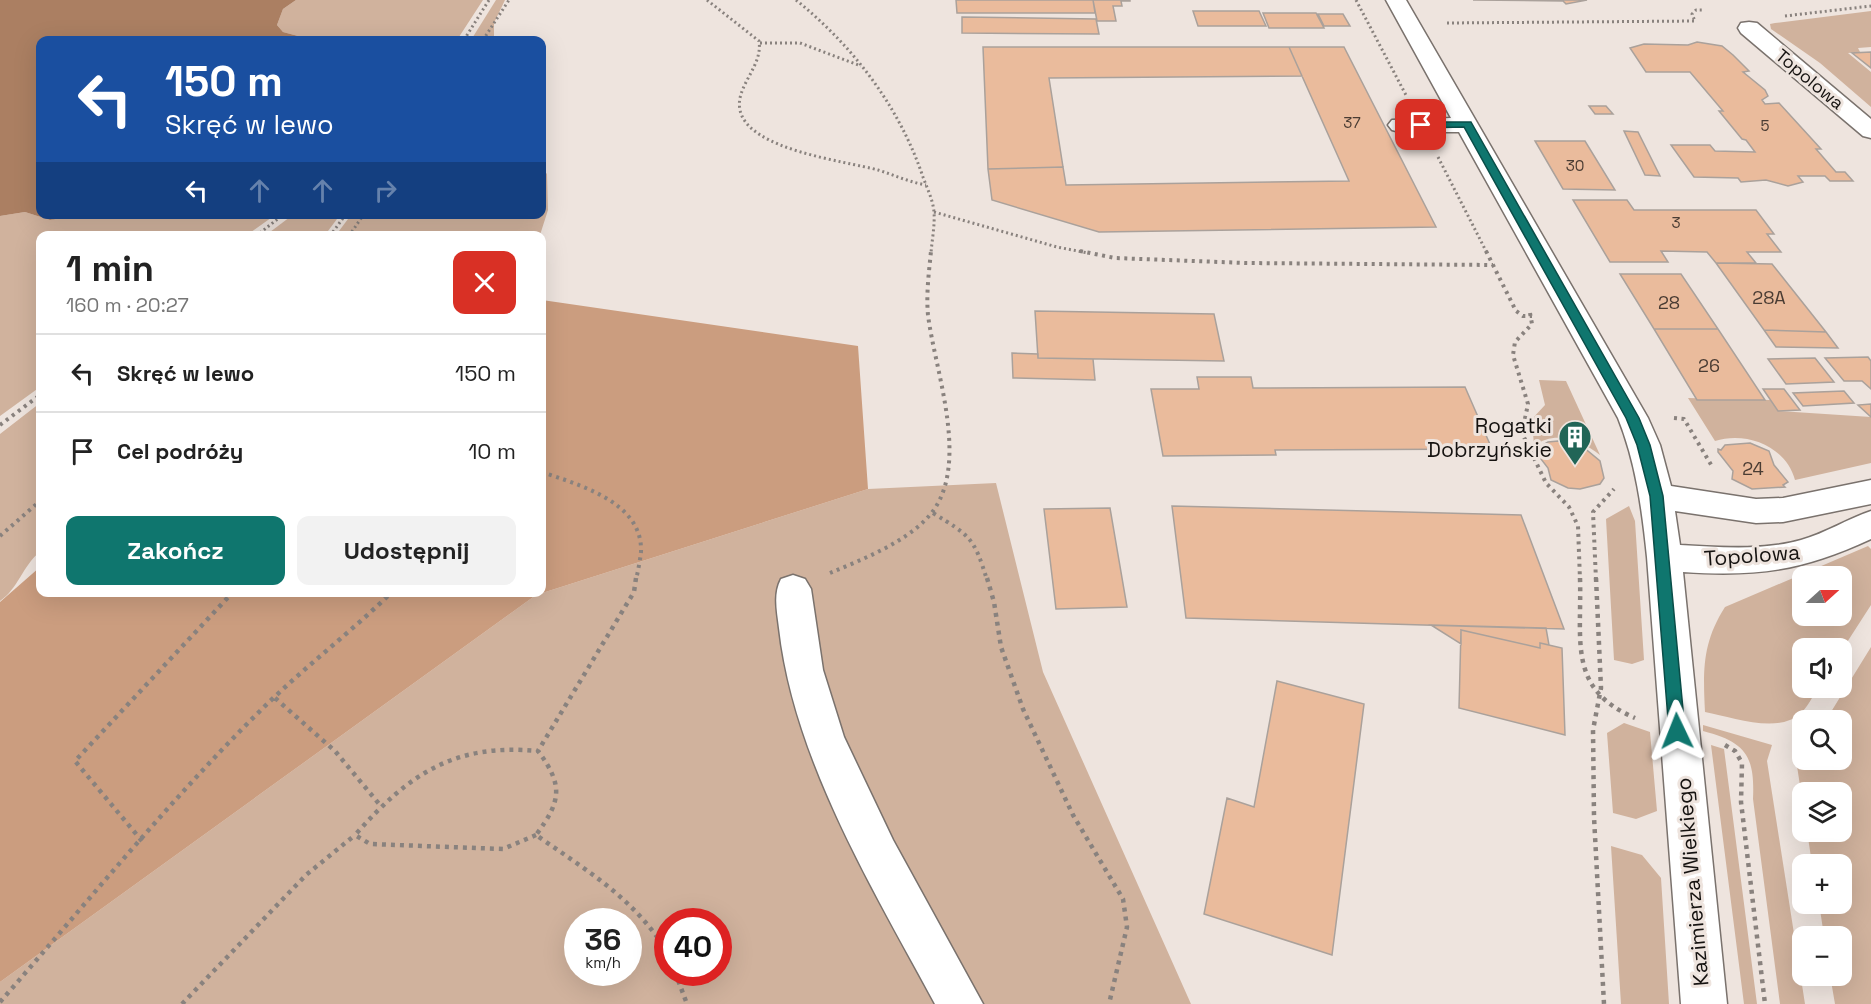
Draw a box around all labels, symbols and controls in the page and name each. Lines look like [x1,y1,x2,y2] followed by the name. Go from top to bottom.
[1771,44,1849,114] street label: Topolowa
[165,55,283,108] text: 150 m
[66,60,144,138] icon: left
[1395,99,1446,150] pin
[165,107,334,142] text: Skręć w lewo
[1404,108,1437,141] icon: arrive
[1343,113,1361,132] house number: 37
[1761,116,1770,135] house number: 5
[1566,156,1584,175] house number: 30
[180,174,213,207] icon: left
[243,174,276,207] icon: ahead
[306,174,339,207] icon: ahead
[369,174,402,207] icon: right
[1671,213,1681,232] house number: 3
[66,246,154,292] text: 1 min
[453,251,516,314] button: close
[1752,286,1786,309] house number: 28A
[1658,291,1680,314] house number: 28
[66,292,189,318] text: 160 m · 20:27
[1698,354,1720,377] house number: 26
[66,357,99,390] icon: left
[117,359,254,387] text: Skręć w lewo
[455,359,516,387] text: 150 m
[1427,412,1552,463] place label: Rogatki Dobrzyńskie
[1557,419,1593,466] building icon: Rogatki Dobrzyńskie
[66,435,99,468] icon: arrive
[117,437,243,465] text: Cel podróży
[468,437,516,465] text: 10 m
[1742,457,1764,480] house number: 24
[66,516,285,585] button: Zakończ
[297,516,516,585] button: Udostępnij
[1703,538,1801,572] street label: Topolowa
[1792,566,1852,626] north arrow
[1792,566,1852,986] map controls
[1792,638,1852,698] button: sound
[1645,699,1709,763] position arrow
[1792,710,1852,770] button: search
[1669,777,1715,987] street label: Kazimierza Wielkiego
[1792,782,1852,842] button: layers
[1792,854,1852,914] button: +
[654,908,732,986] speed limit sign: 40
[585,920,621,959] text: 36
[1792,926,1852,986] button: −
[585,953,621,972] text: km/h

